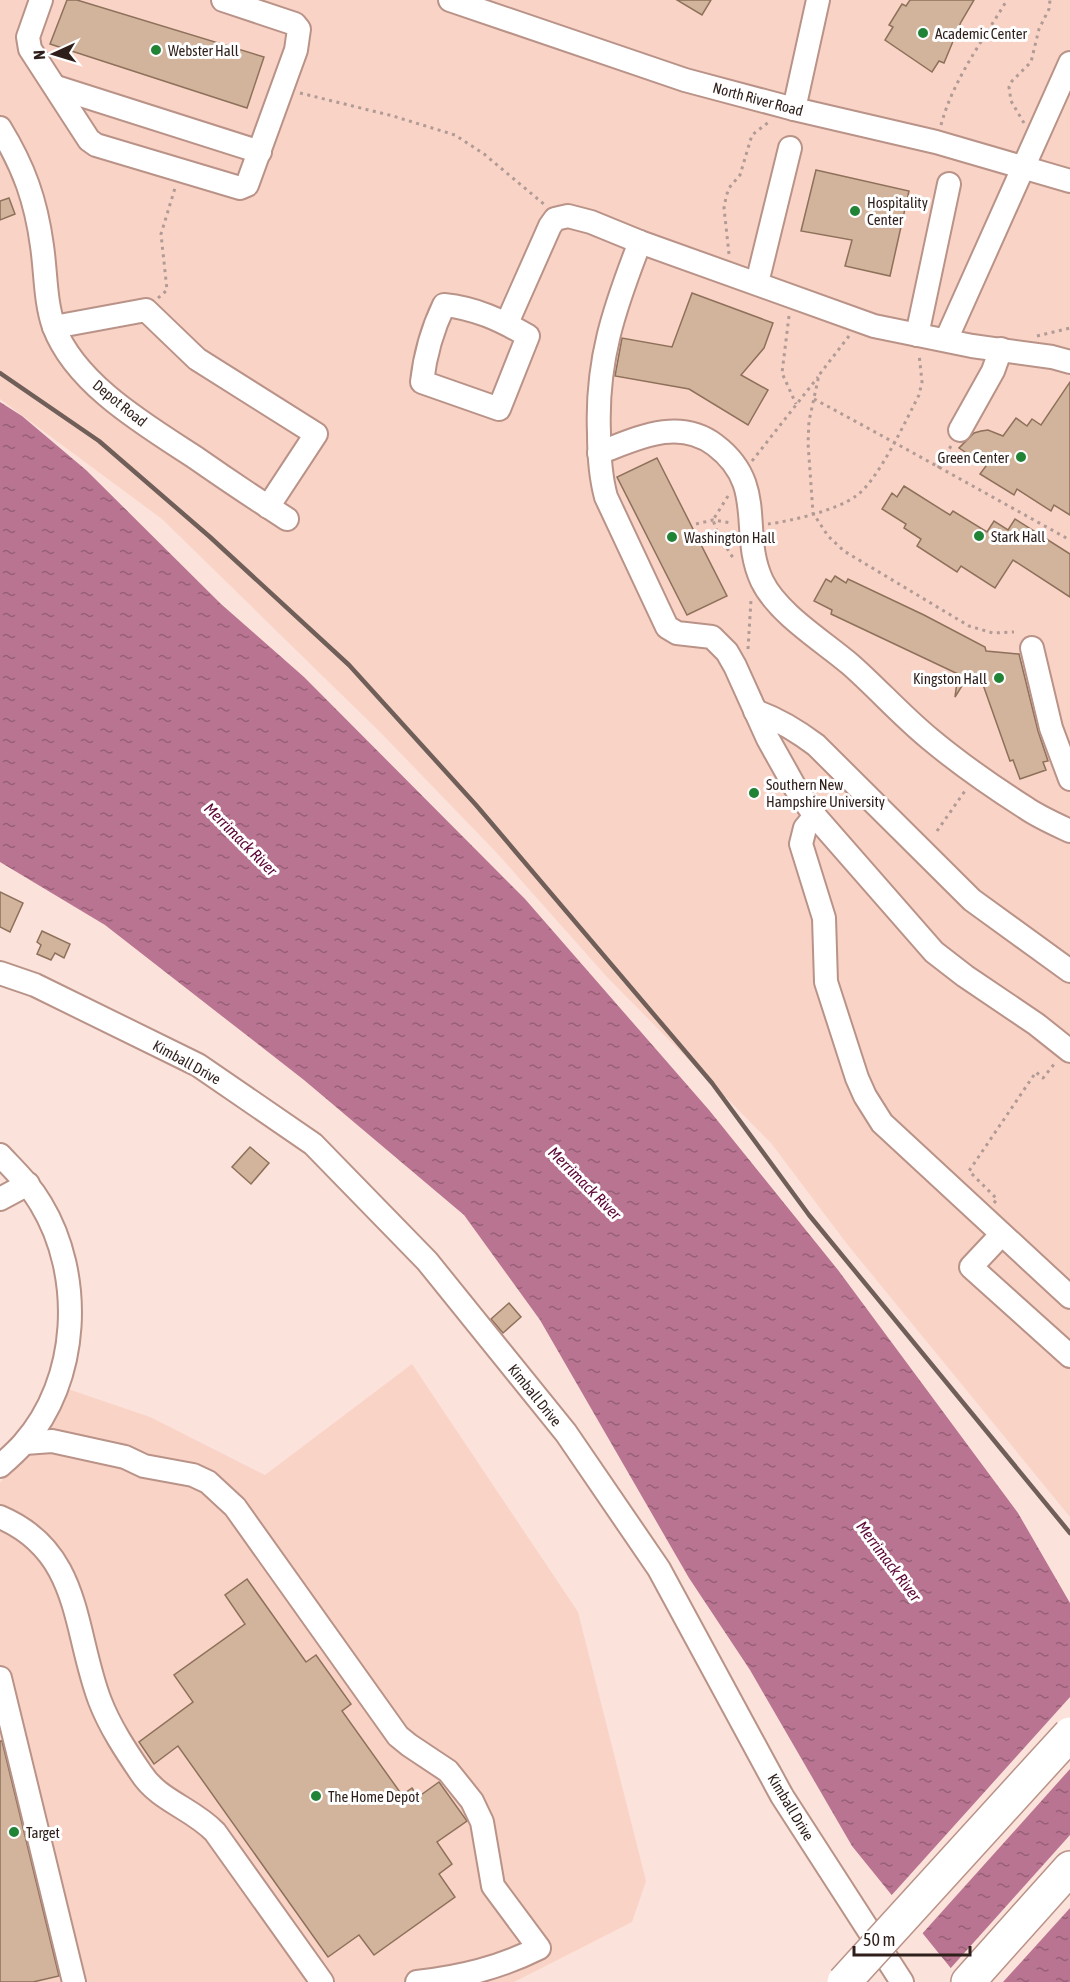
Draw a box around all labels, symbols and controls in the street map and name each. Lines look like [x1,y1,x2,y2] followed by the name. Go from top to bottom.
[24,24,84,84] north arrow
[935,25,1027,42] place label: Academic Center
[916,26,930,40] marker: Academic Center
[168,42,239,59] place label: Webster Hall
[149,43,163,57] marker: Webster Hall
[30,50,48,60] text: N
[711,79,805,119] street label: North River Road
[867,194,928,228] place label: Hospitality Center
[848,204,862,218] marker: Hospitality Center
[90,376,150,430] street label: Depot Road
[938,449,1010,466] place label: Green Center
[1014,450,1028,464] marker: Green Center
[991,528,1045,545] place label: Stark Hall
[684,529,775,546] place label: Washington Hall
[972,529,986,543] marker: Stark Hall
[665,530,679,544] marker: Washington Hall
[913,670,987,687] place label: Kingston Hall
[992,671,1006,685] marker: Kingston Hall
[766,776,885,810] place label: Southern New Hampshire University
[747,786,761,800] marker: Southern New Hampshire University
[201,799,282,880] water label: Merrimack River
[150,1036,224,1088] street label: Kimball Drive
[545,1143,626,1224] water label: Merrimack River
[505,1361,565,1430] street label: Kimball Drive
[853,1518,926,1605] water label: Merrimack River
[764,1771,818,1844] street label: Kimball Drive
[328,1788,420,1805] place label: The Home Depot
[309,1789,323,1803] marker: The Home Depot
[26,1824,60,1841] place label: Target
[7,1825,21,1839] marker: Target
[854,1919,970,1957] scale bar
[863,1929,895,1950] text: 50 m

